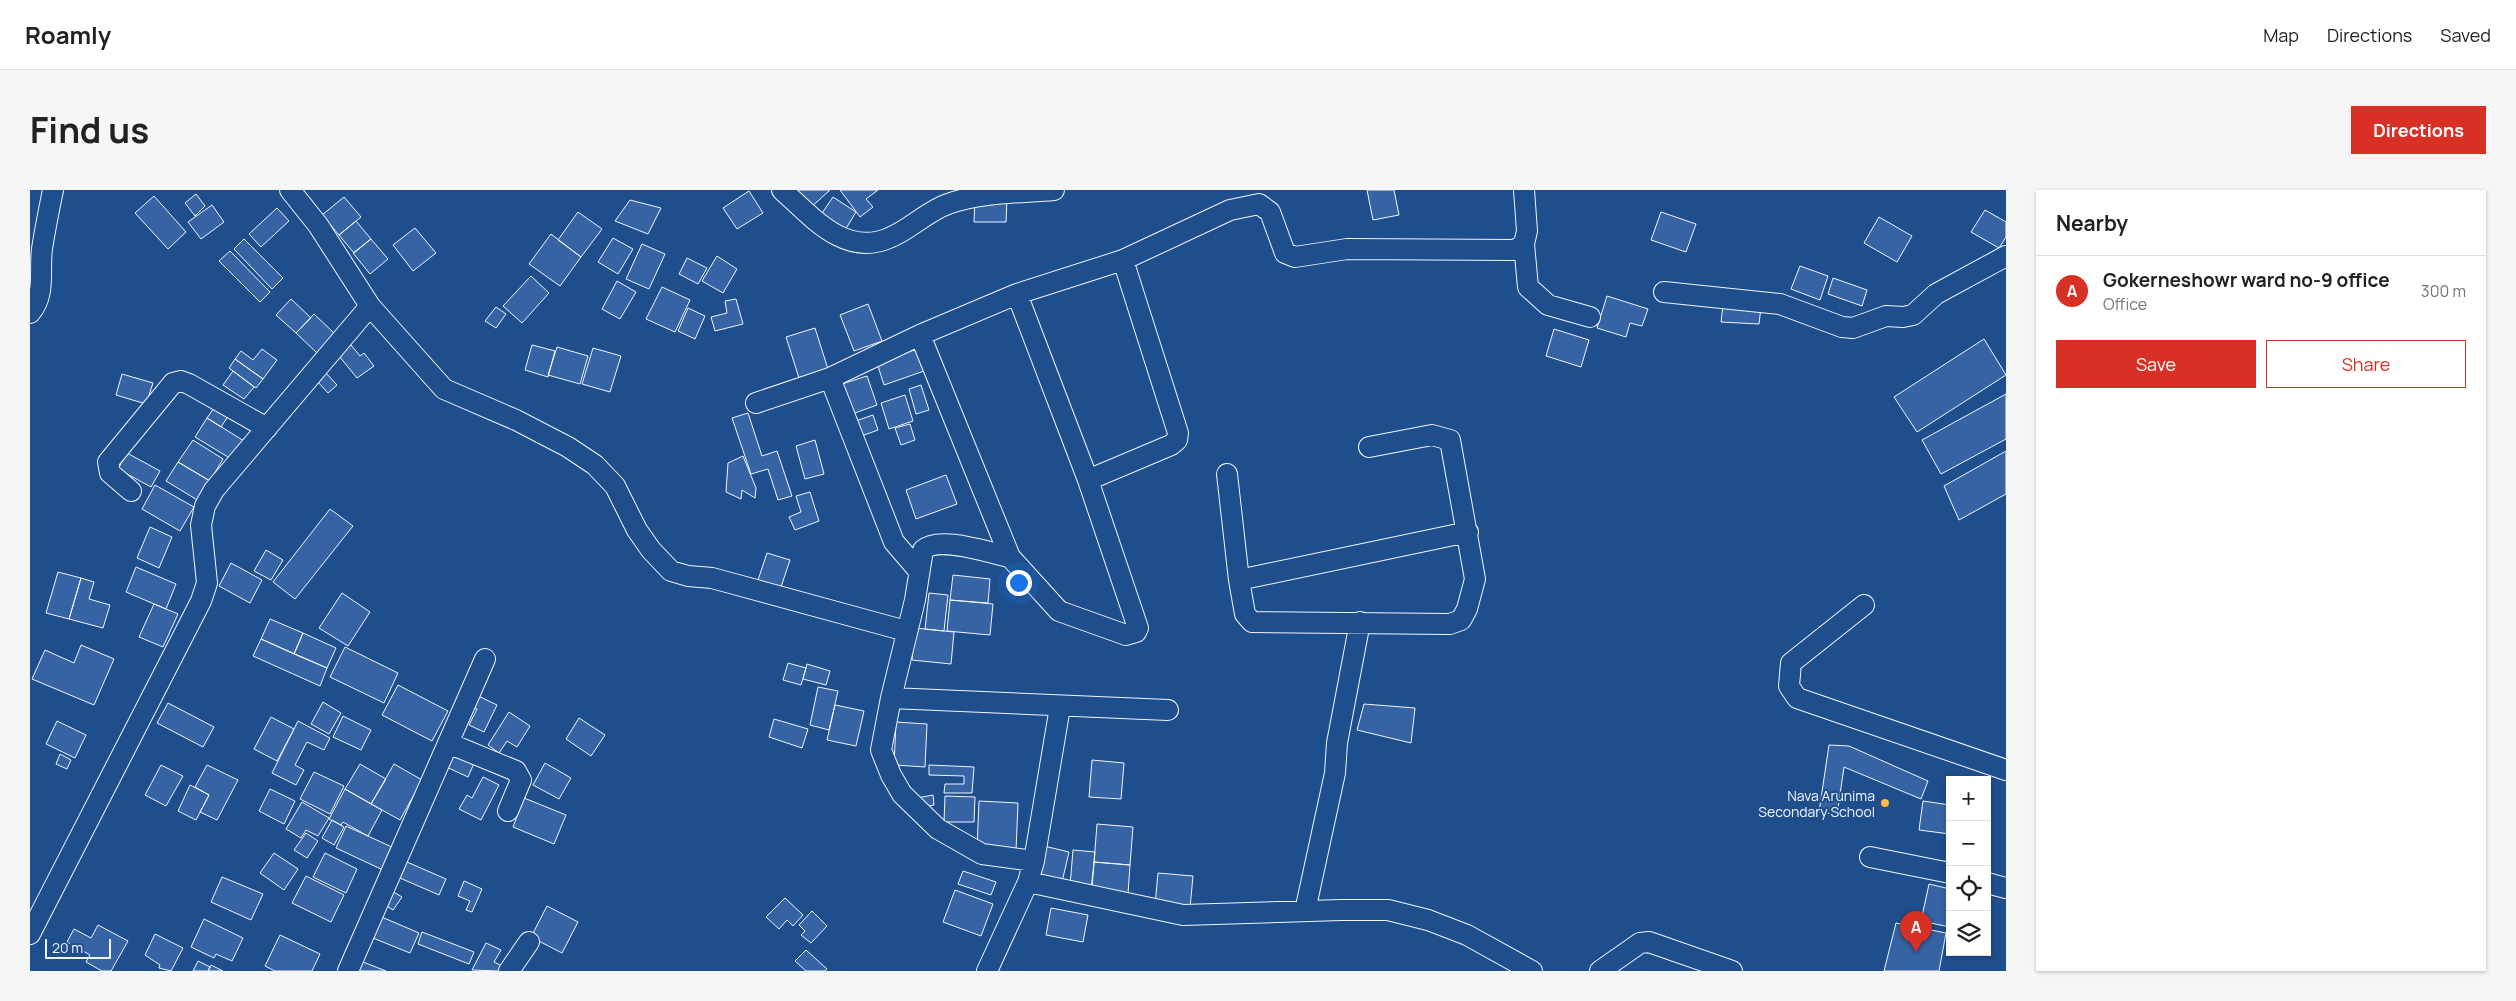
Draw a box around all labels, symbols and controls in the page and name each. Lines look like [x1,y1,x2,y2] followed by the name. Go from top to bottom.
[25,18,111,51] text: Roamly
[2263,23,2299,47] text: Map
[2327,23,2412,47] text: Directions
[2440,23,2491,47] text: Saved
[30,106,149,154] text: Find us
[2351,106,2486,154] button: Directions
[2056,209,2128,237] text: Nearby
[2103,267,2390,293] text: Gokerneshowr ward no-9 office
[2067,280,2077,302] text: A
[2421,280,2466,302] text: 300 m
[2103,293,2147,315] text: Office
[2056,340,2256,388] button: Save
[2266,340,2466,388] button: Share
[1006,570,1032,596] your location
[1946,776,1991,956] map controls
[1946,776,1991,821] button: +
[1758,786,1875,821] place label: Nava Arunima Secondary School
[1879,797,1891,809] marker: Nava Arunima Secondary School
[1946,821,1991,866] button: −
[1946,866,1991,911] button: locate
[1900,911,1932,952] pin: A
[1946,911,1991,956] button: layers
[45,936,111,959] scale bar
[52,938,83,957] text: 20 m

